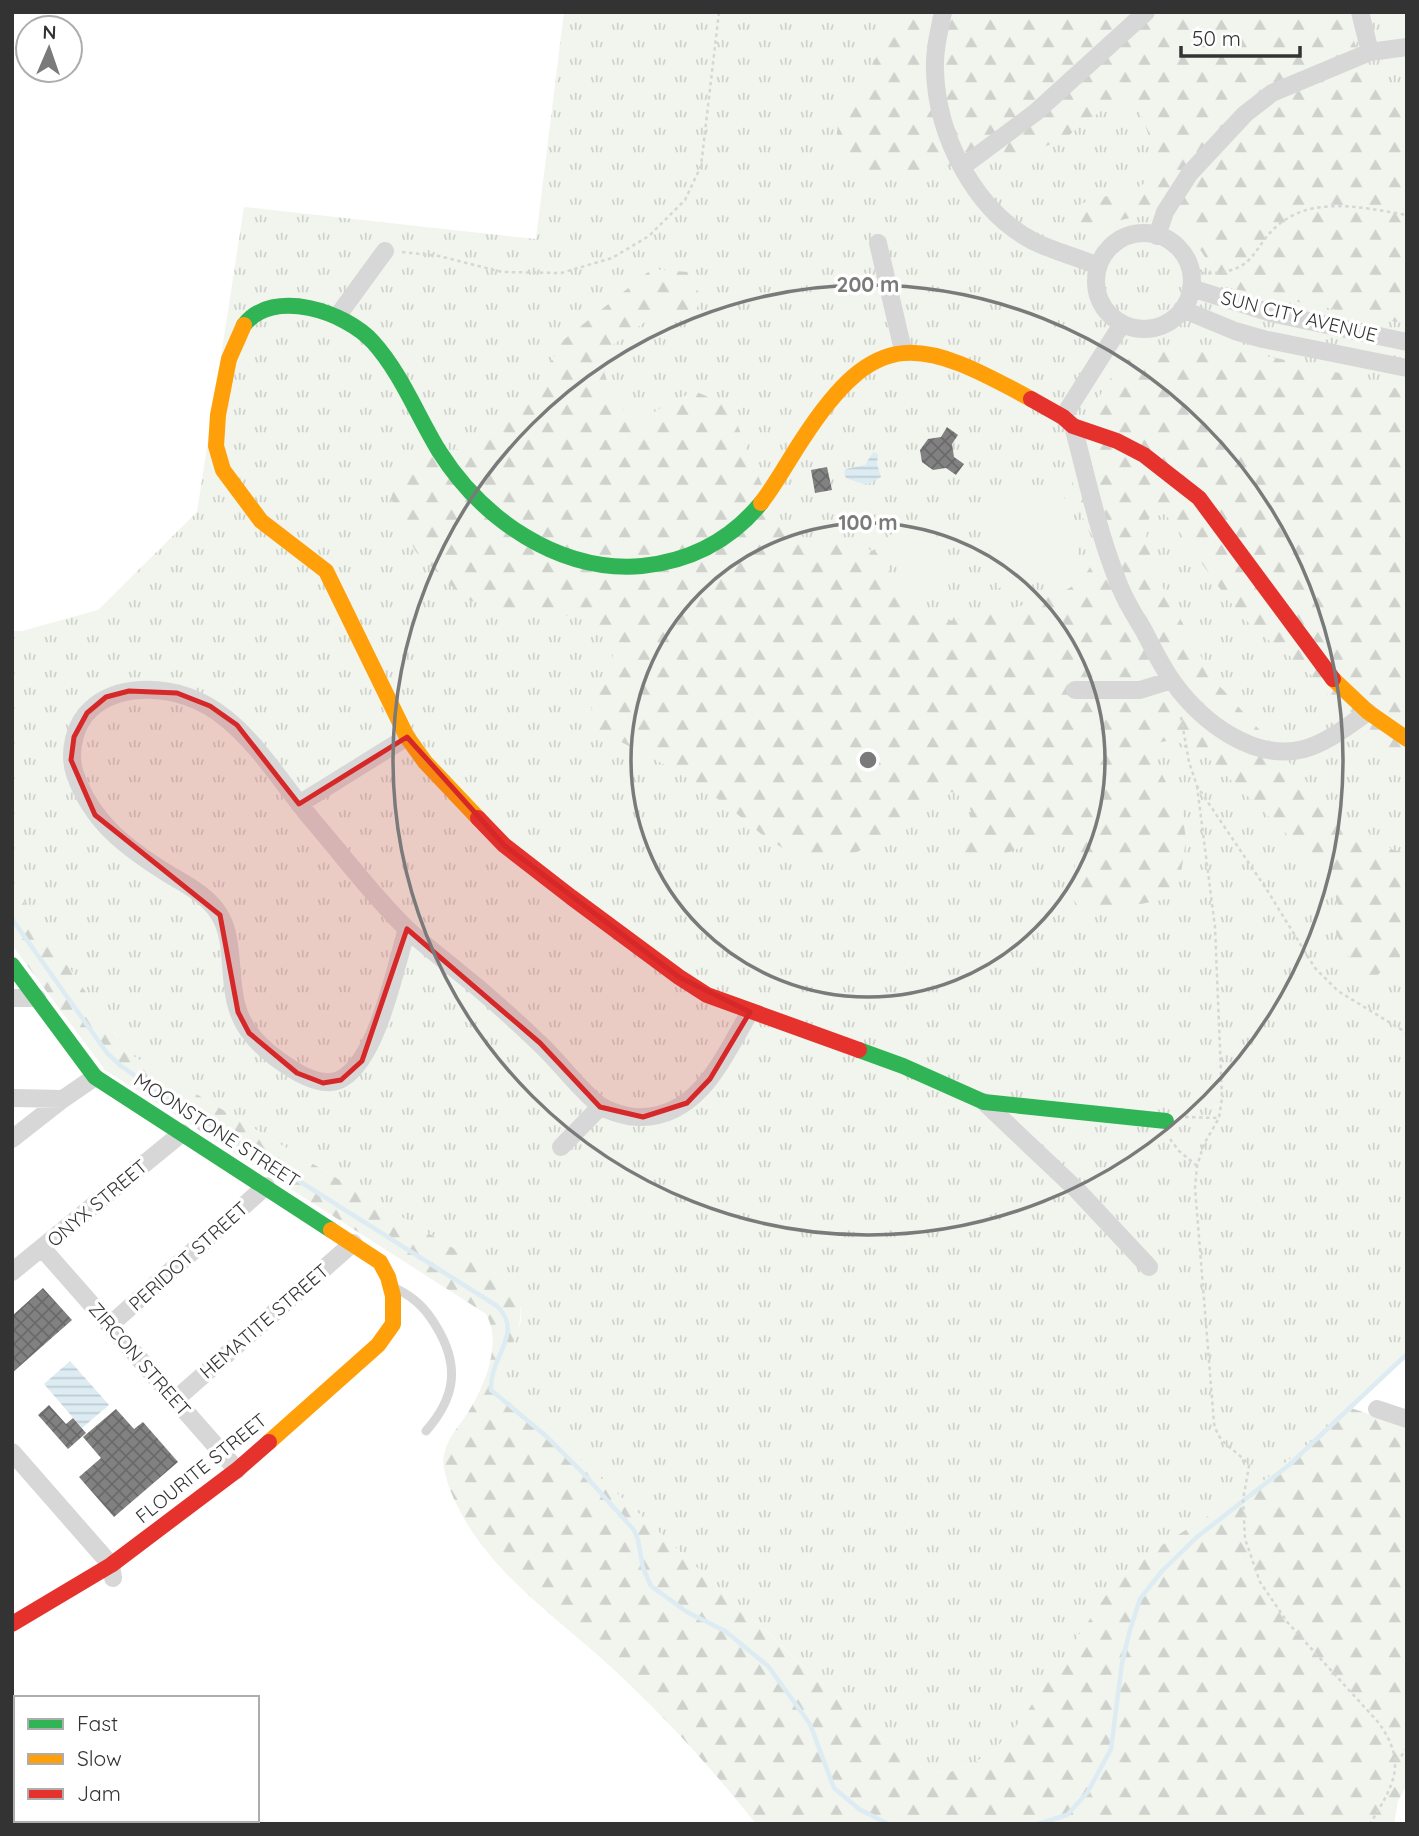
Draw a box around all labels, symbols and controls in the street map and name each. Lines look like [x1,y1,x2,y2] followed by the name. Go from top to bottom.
[14,14,84,84] north arrow
[1181,14,1300,58] scale bar
[42,20,57,44] text: N
[1192,25,1241,51] text: 50 m
[837,271,899,297] text: 200 m
[1218,285,1380,347] street label: SUN CITY AVENUE
[838,509,898,535] text: 100 m
[856,748,880,772] centre of rings
[130,1067,304,1193] street label: MOONSTONE STREET
[42,1154,152,1252] street label: ONYX STREET
[123,1196,253,1316] street label: PERIDOT STREET
[195,1258,333,1384] street label: HEMATITE STREET
[84,1297,196,1421] street label: ZIRCON STREET
[131,1408,271,1528] street label: FLOURITE STREET
[14,1696,259,1822] legend
[77,1710,118,1736] text: Fast
[77,1745,122,1771] text: Slow
[77,1780,121,1806] text: Jam

